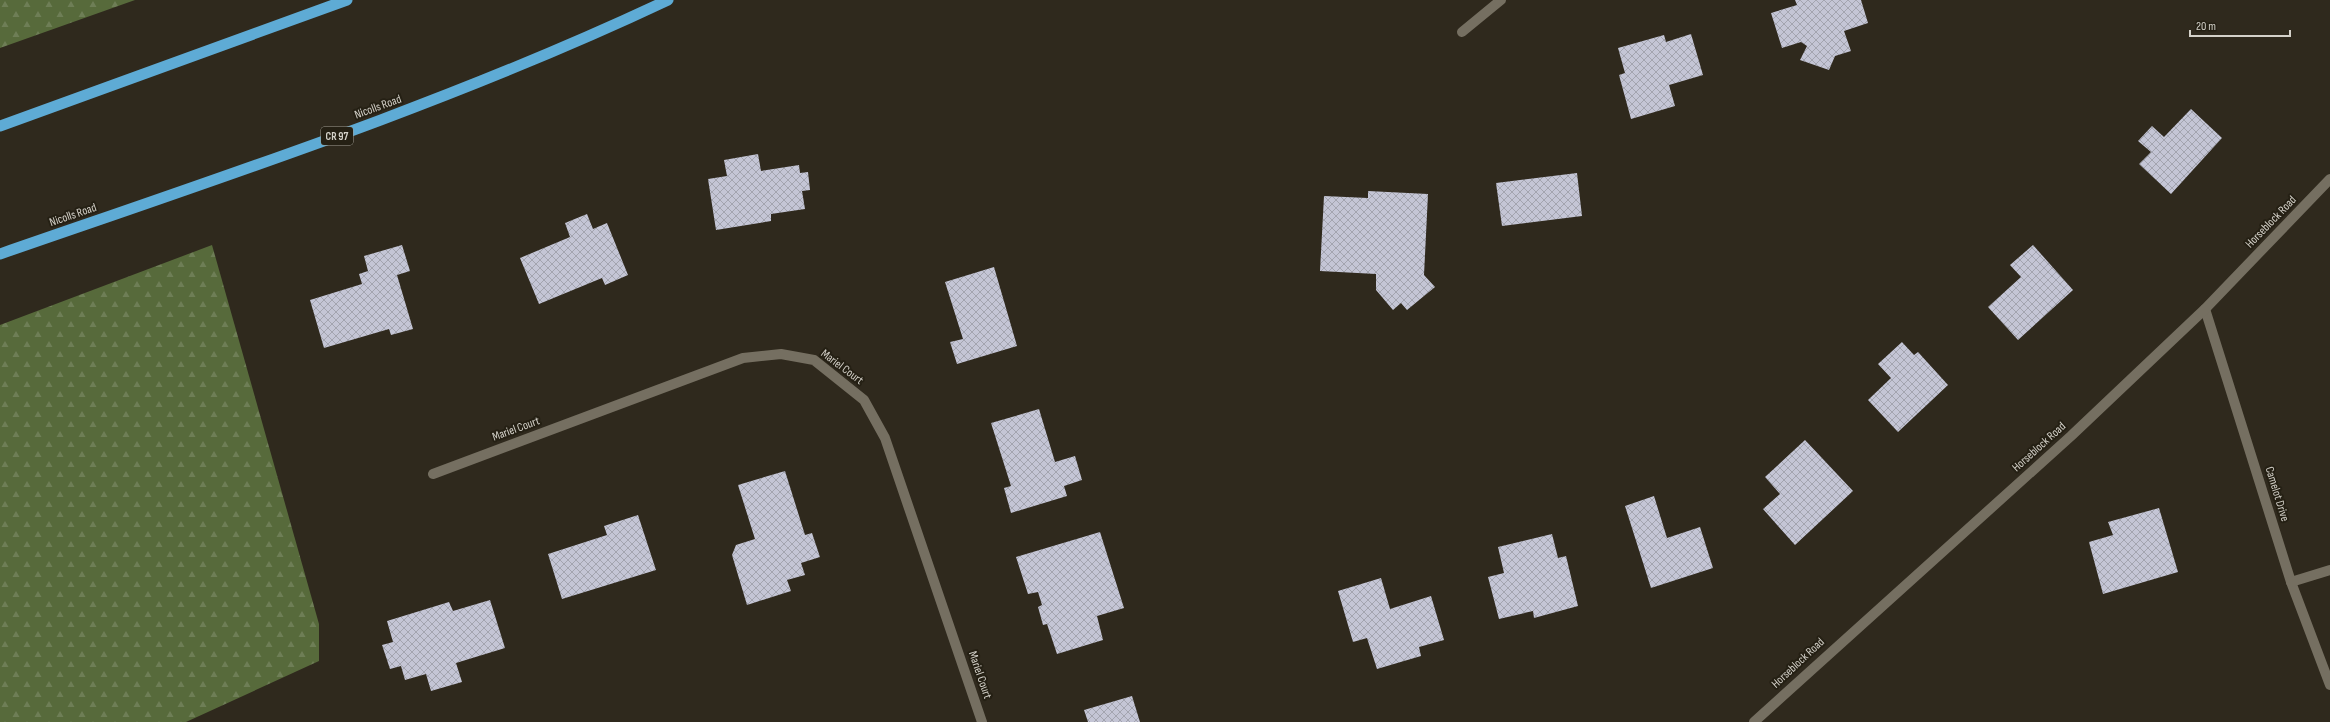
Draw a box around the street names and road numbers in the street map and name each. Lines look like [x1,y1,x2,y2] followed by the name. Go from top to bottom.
[353,92,403,122] street label: Nicolls Road
[321,127,353,145] road number: CR 97
[2242,193,2300,251] street label: Horseblock Road
[48,200,98,230] street label: Nicolls Road
[818,346,866,388] street label: Mariel Court
[490,413,542,444] street label: Mariel Court
[2009,419,2069,475] street label: Horseblock Road
[2262,465,2292,523] street label: Camelot Drive
[1768,635,1828,691] street label: Horseblock Road
[965,649,995,701] street label: Mariel Court

